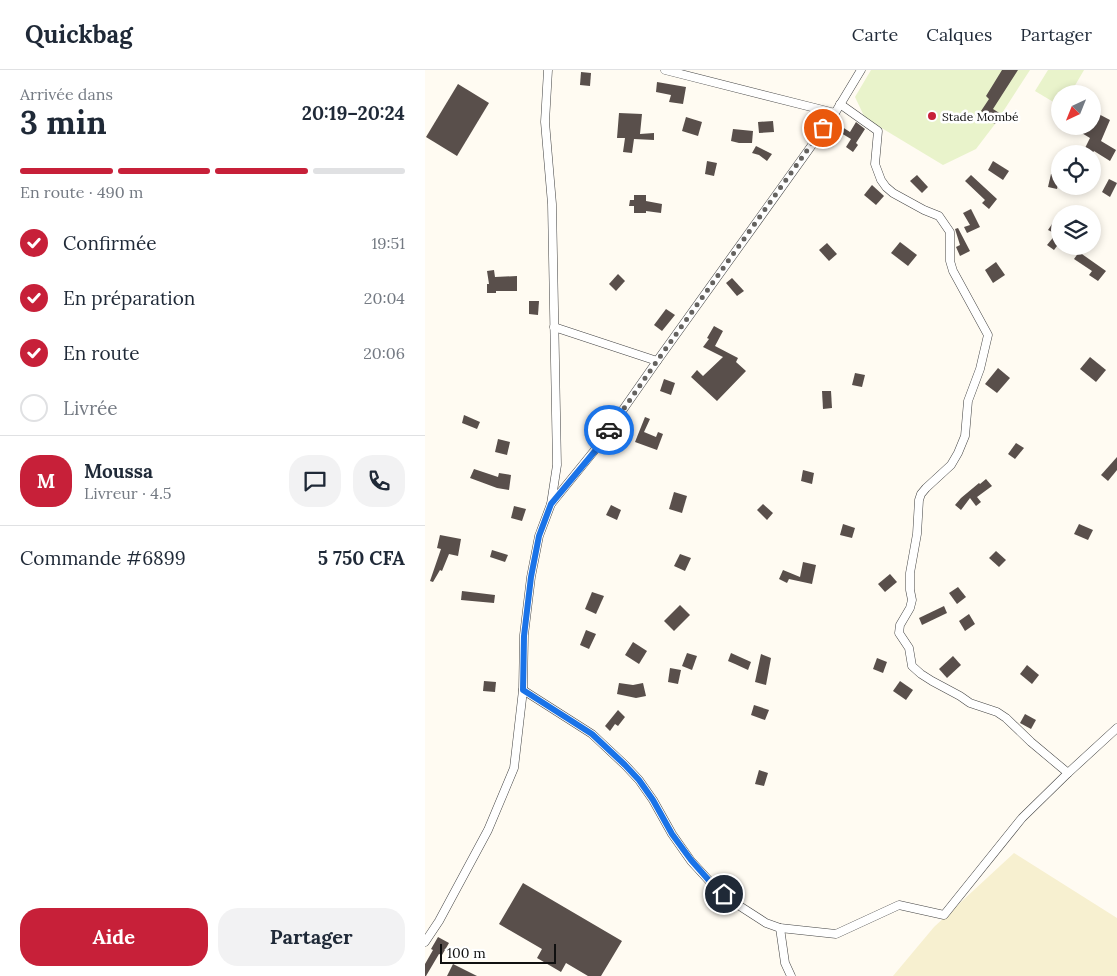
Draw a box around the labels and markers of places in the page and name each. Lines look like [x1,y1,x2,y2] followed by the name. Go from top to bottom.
[802,107,844,149] pin
[942,109,1019,124] place label: Stade Mombé
[926,110,938,122] marker: Stade Mombé
[703,873,745,915] pin

